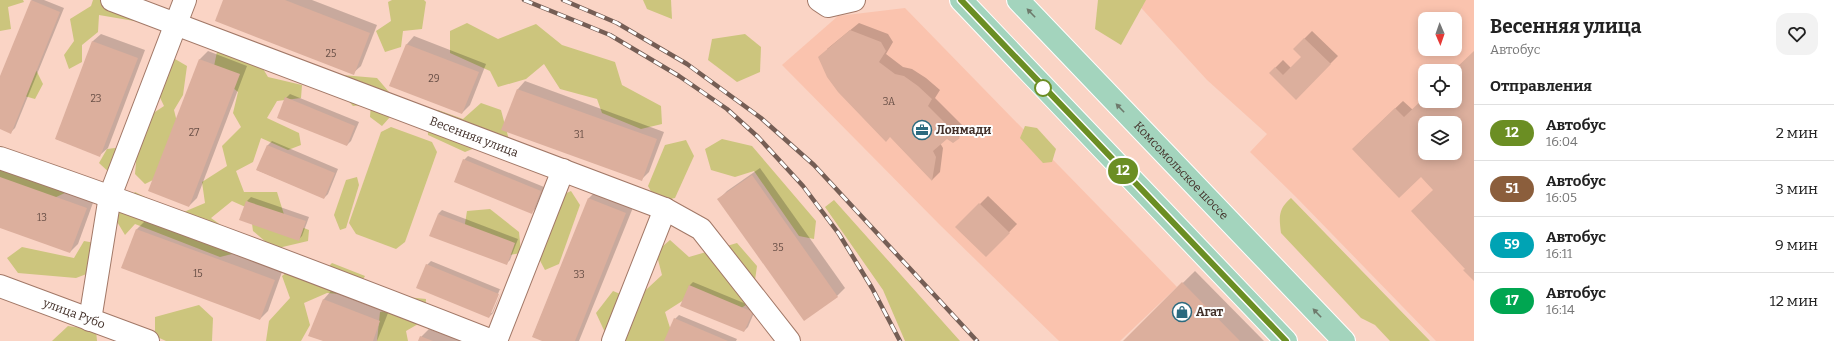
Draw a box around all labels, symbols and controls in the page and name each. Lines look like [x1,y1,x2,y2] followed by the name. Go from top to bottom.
[1026,8,1036,18] one-way arrow
[1418,12,1462,56] north arrow
[1418,12,1462,160] map controls
[1776,13,1818,55] button: heart
[1490,15,1641,38] text: Весенняя улица
[1490,42,1540,57] text: Автобус
[326,48,336,60] house number: 25
[1418,64,1462,108] button: locate
[428,73,440,85] house number: 29
[1490,77,1592,95] text: Отправления
[1034,79,1052,97] unlabelled marker
[90,93,102,105] house number: 23
[883,96,896,108] house number: 3А
[1116,103,1125,112] one-way arrow
[428,114,521,160] street label: Весенняя улица
[1418,116,1462,160] button: layers
[1546,116,1606,134] text: Автобус
[911,119,933,141] office icon: Лонмади
[1131,119,1231,222] street label: Комсомольское шоссе
[936,123,991,137] place label: Лонмади
[1505,124,1519,141] text: 12
[1776,124,1818,142] text: 2 мин
[189,127,199,139] house number: 27
[574,129,584,141] house number: 31
[1546,134,1578,149] text: 16:04
[1105,158,1141,184] line badge: 12
[1116,162,1130,179] text: 12
[1546,172,1606,190] text: Автобус
[1505,180,1519,197] text: 51
[1775,180,1818,198] text: 3 мин
[1546,190,1577,205] text: 16:05
[37,212,47,224] house number: 13
[1546,228,1606,246] text: Автобус
[1504,236,1520,253] text: 59
[1775,236,1818,254] text: 9 мин
[772,242,784,254] house number: 35
[1546,246,1572,261] text: 16:11
[193,268,203,280] house number: 15
[573,269,585,281] house number: 33
[1546,284,1606,302] text: Автобус
[1505,292,1519,309] text: 17
[1770,292,1818,310] text: 12 мин
[40,295,107,331] street label: улица Рубо
[1171,301,1193,323] shop icon: Агат
[1546,302,1575,317] text: 16:14
[1196,305,1224,319] place label: Агат
[1312,308,1321,318] one-way arrow

